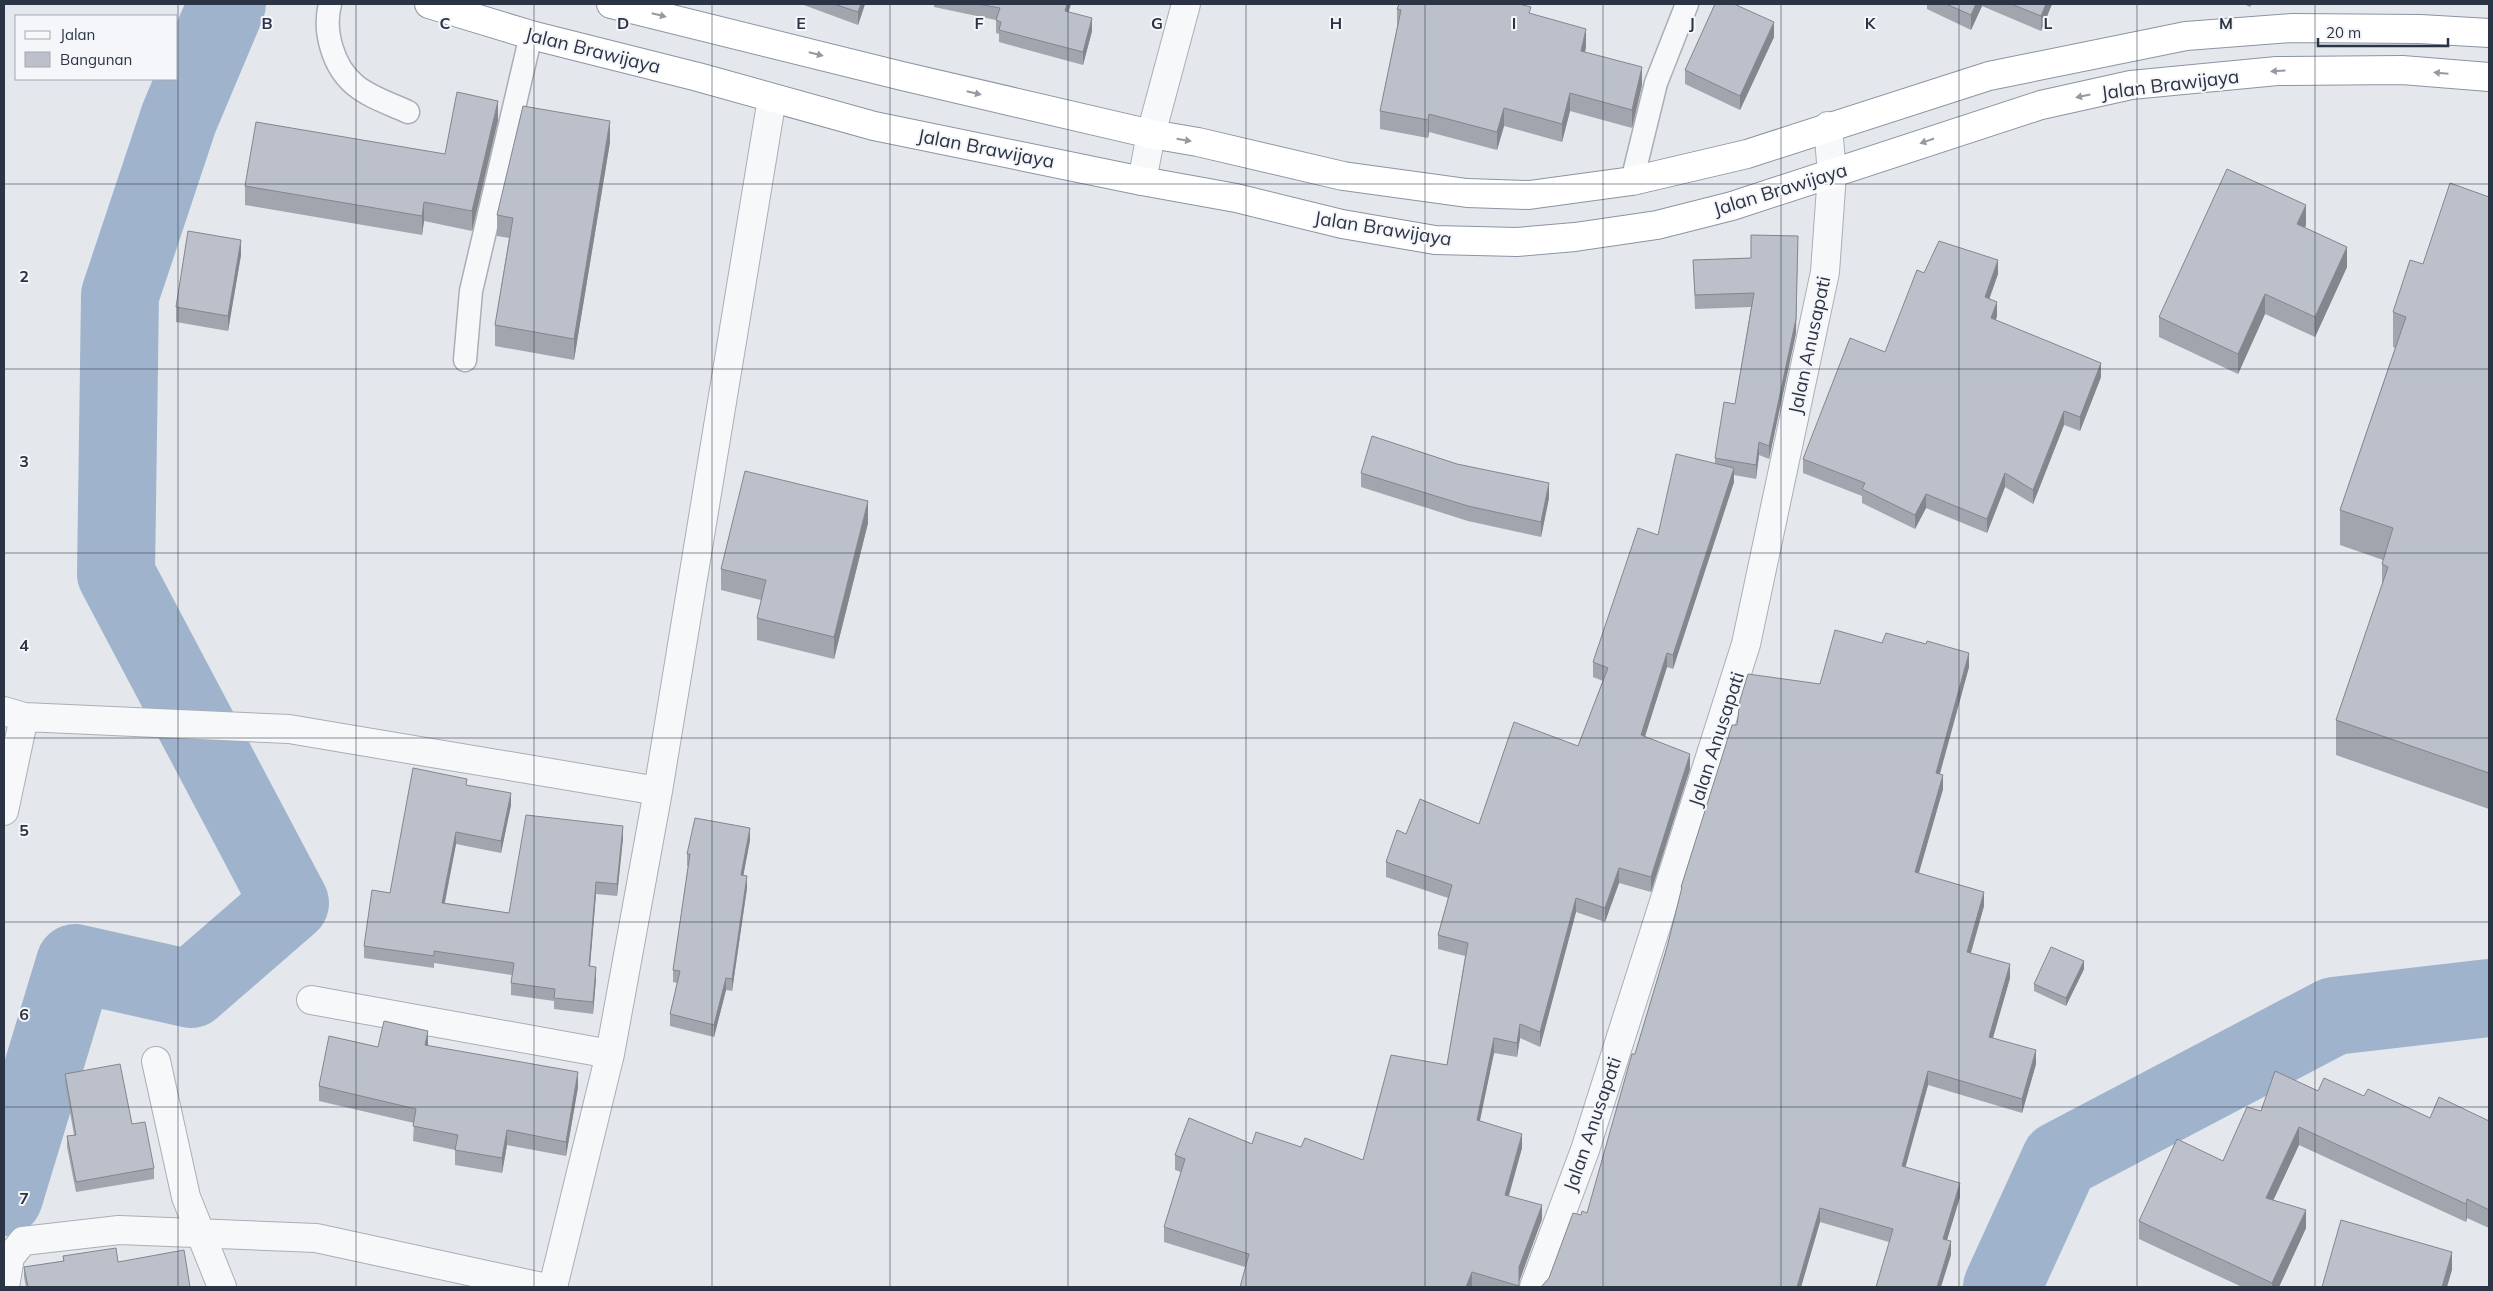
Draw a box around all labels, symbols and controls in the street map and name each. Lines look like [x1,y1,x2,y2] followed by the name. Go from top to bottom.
[651,11,666,19] one-way arrow
[261,13,273,33] text: B
[440,13,451,33] text: C
[617,13,629,33] text: D
[796,13,806,33] text: E
[974,13,984,33] text: F
[1151,13,1163,33] text: G
[1330,13,1342,33] text: H
[1512,13,1516,33] text: I
[1689,13,1695,33] text: J
[1865,13,1877,33] text: K
[2044,13,2053,33] text: L
[2219,13,2233,33] text: M
[15,15,178,80] legend
[2318,15,2448,47] scale bar
[523,22,663,78] street label: Jalan Brawijaya
[2326,23,2361,42] text: 20 m
[60,25,95,44] text: Jalan
[60,50,132,69] text: Bangunan
[809,51,824,59] one-way arrow
[2100,64,2240,104] street label: Jalan Brawijaya
[2270,68,2286,76] one-way arrow
[2432,69,2448,77] one-way arrow
[967,89,982,97] one-way arrow
[2074,92,2090,100] one-way arrow
[916,123,1056,173] street label: Jalan Brawijaya
[1176,136,1192,144] one-way arrow
[1919,138,1934,145] one-way arrow
[1710,157,1850,221] street label: Jalan Brawijaya
[1313,205,1453,251] street label: Jalan Brawijaya
[19,266,29,286] text: 2
[1783,274,1835,416] street label: Jalan Anusapati
[19,451,29,471] text: 3
[19,635,29,655] text: 4
[1683,668,1749,810] street label: Jalan Anusapati
[19,820,29,840] text: 5
[19,1004,29,1024] text: 6
[1558,1054,1626,1194] street label: Jalan Anusapati
[19,1188,29,1208] text: 7

